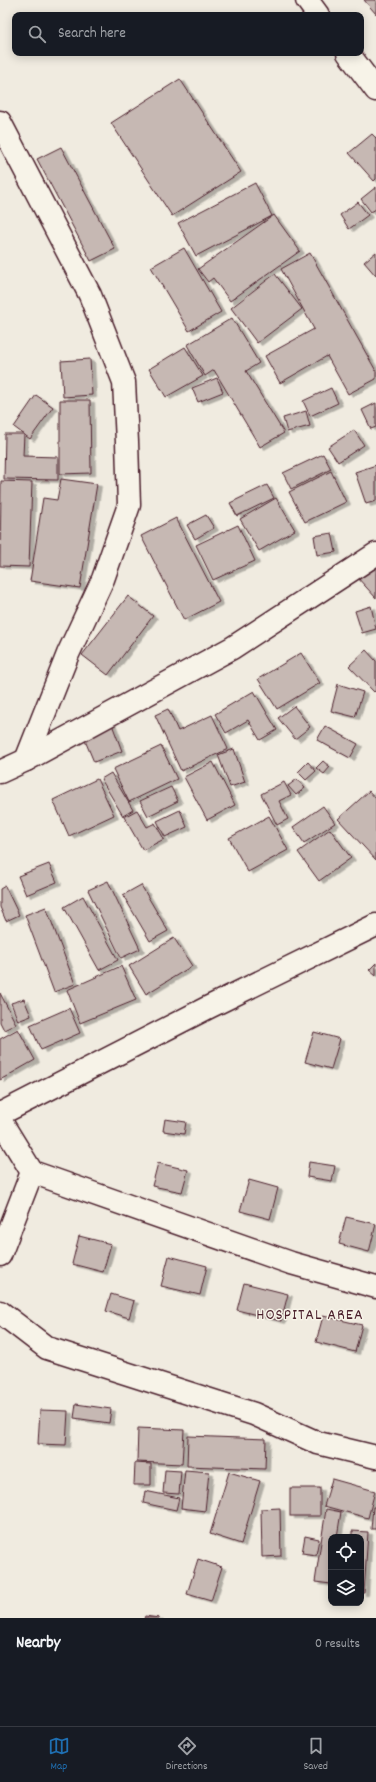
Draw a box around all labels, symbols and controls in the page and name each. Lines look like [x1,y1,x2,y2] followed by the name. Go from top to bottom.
[12,12,364,56] search box
[26,23,48,45] icon: search
[58,23,126,45] text: Search here
[256,1304,364,1327] district label: HOSPITAL AREA
[328,1534,364,1606] map controls
[328,1534,364,1570] button: locate
[328,1570,364,1606] button: layers
[16,1632,60,1656] text: Nearby
[315,1635,360,1654] text: 0 results
[48,1735,70,1775] tab: Map
[166,1735,208,1775] tab: Directions
[303,1735,328,1775] tab: Saved

